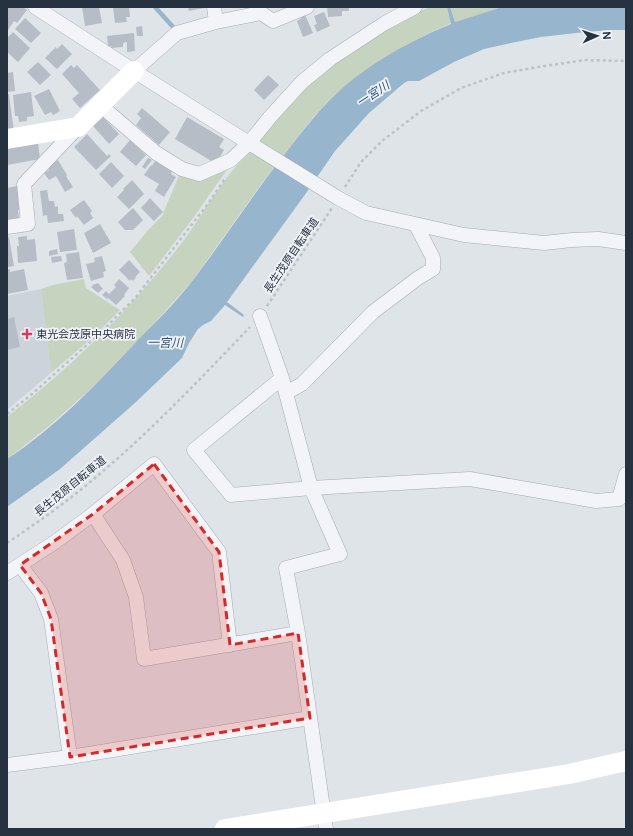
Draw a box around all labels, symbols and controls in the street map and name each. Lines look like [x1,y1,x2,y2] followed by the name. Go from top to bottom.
[577,16,617,56] north arrow
[600,31,614,40] text: N
[354,76,394,111] water label: 一宮川
[261,215,321,295] street label: 長生茂原自転車道
[36,327,135,341] place label: 東光会茂原中央病院
[21,328,33,340] marker: 東光会茂原中央病院
[147,335,185,351] water label: 一宮川
[31,453,109,519] street label: 長生茂原自転車道

